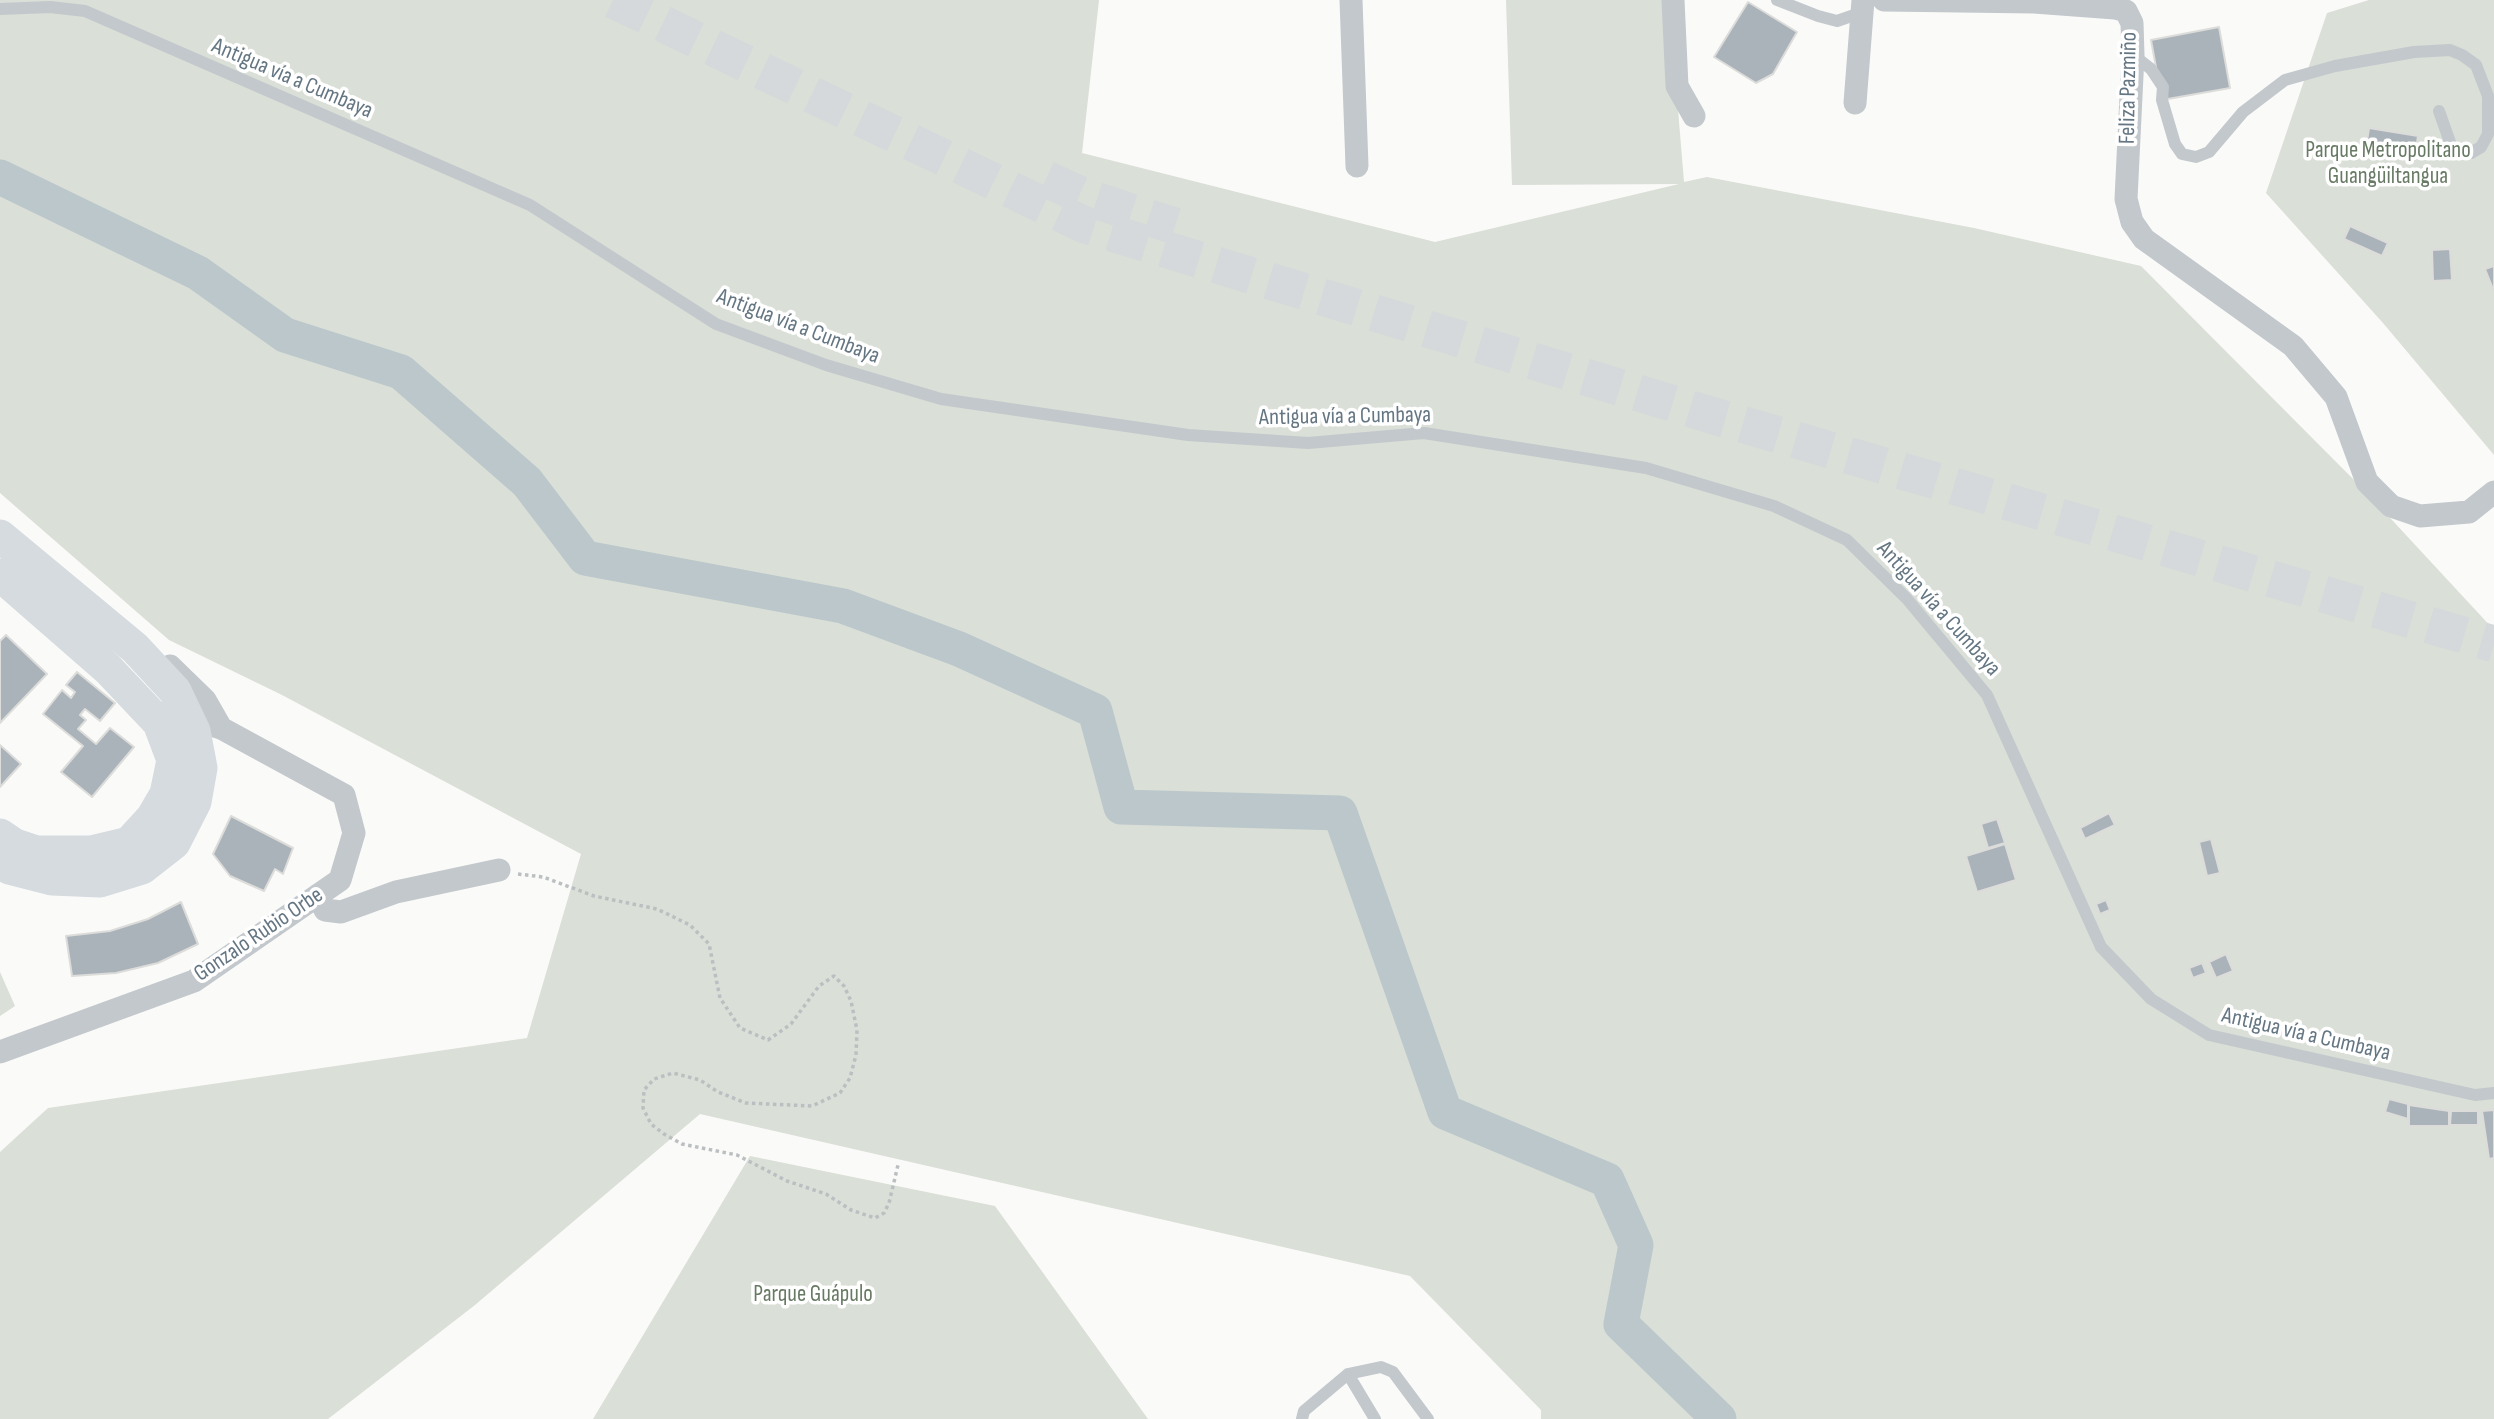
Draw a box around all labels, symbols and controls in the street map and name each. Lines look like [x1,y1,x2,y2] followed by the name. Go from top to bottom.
[2114,32,2144,144] street label: Feliza Pazmiño
[207,33,377,125] street label: Antigua vía a Cumbaya
[2305,137,2471,191] park label: Parque Metropolitano Guangüiltangua
[713,283,883,371] street label: Antigua vía a Cumbaya
[1259,402,1431,432] street label: Antigua vía a Cumbaya
[1870,536,2006,682] street label: Antigua vía a Cumbaya
[189,882,329,988] street label: Gonzalo Rubio Orbe
[2219,1002,2393,1068] street label: Antigua vía a Cumbaya
[753,1281,873,1309] park label: Parque Guápulo

